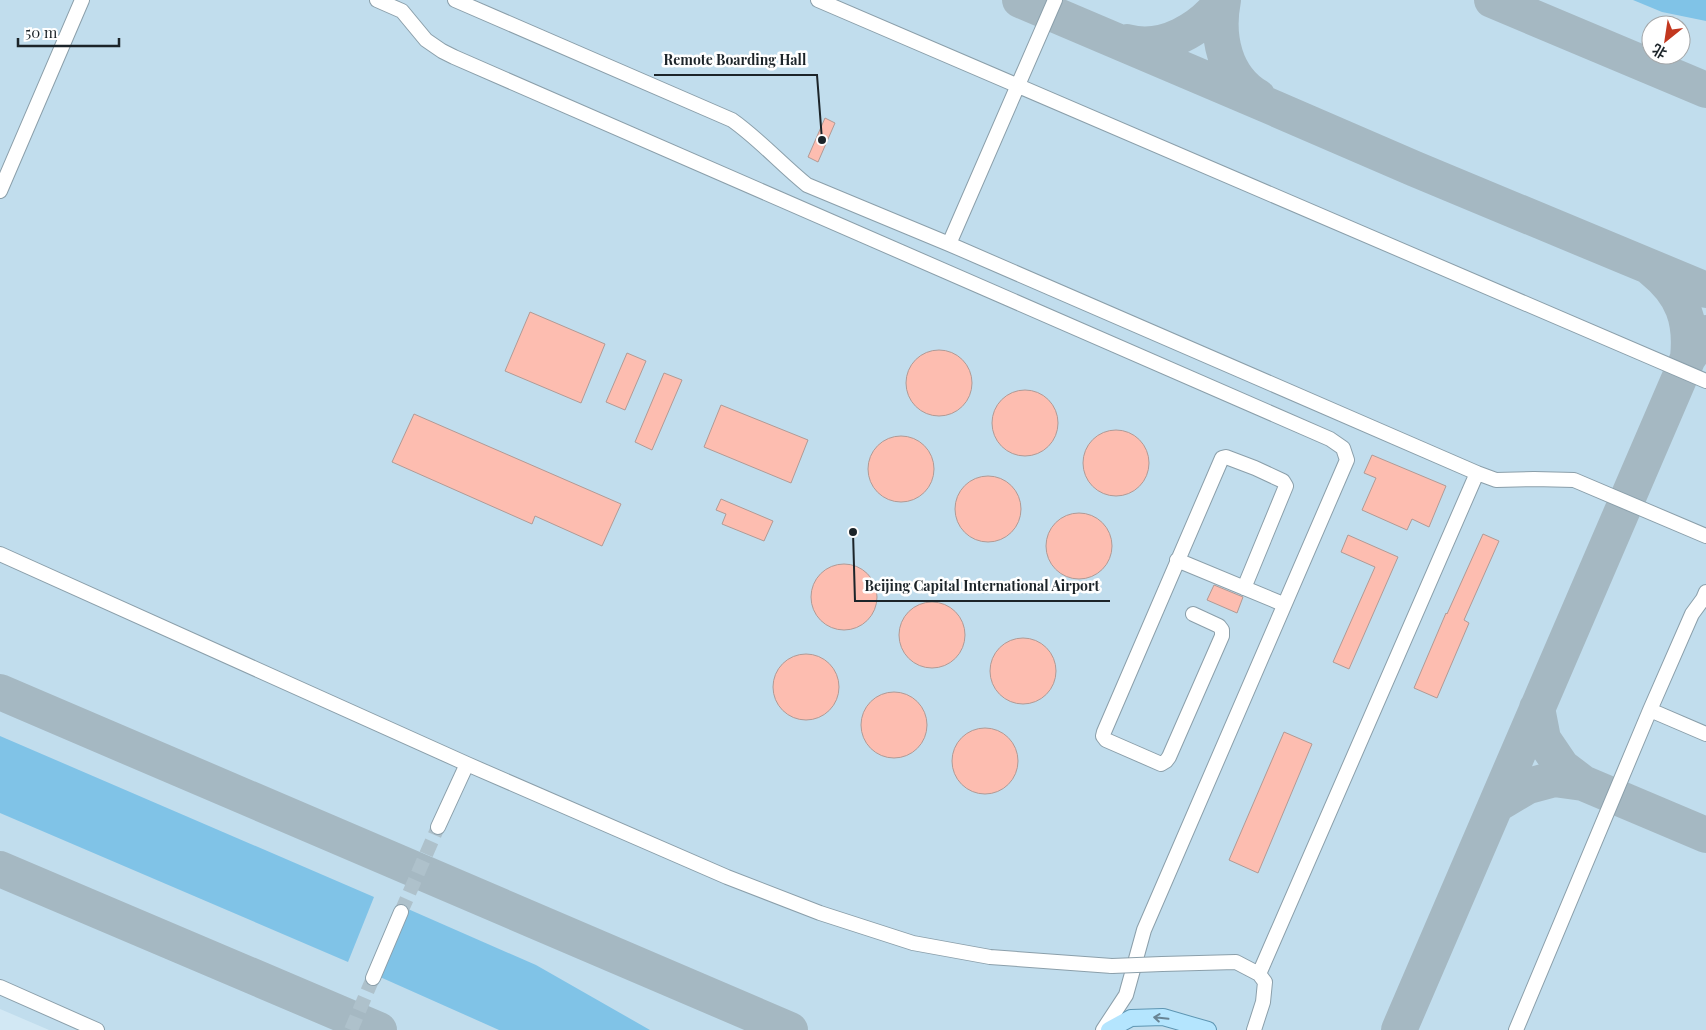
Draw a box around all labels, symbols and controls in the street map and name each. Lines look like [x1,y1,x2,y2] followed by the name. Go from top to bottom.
[18,15,119,47] scale bar
[1641,15,1691,65] north arrow
[25,22,58,42] text: 50 m
[1648,40,1670,63] text: 北
[654,46,817,75] callout: Remote Boarding Hall
[664,50,807,69] text: Remote Boarding Hall
[855,572,1110,601] callout: Beijing Capital International Airport
[865,576,1100,595] text: Beijing Capital International Airport
[1154,1013,1170,1023] one-way arrow

